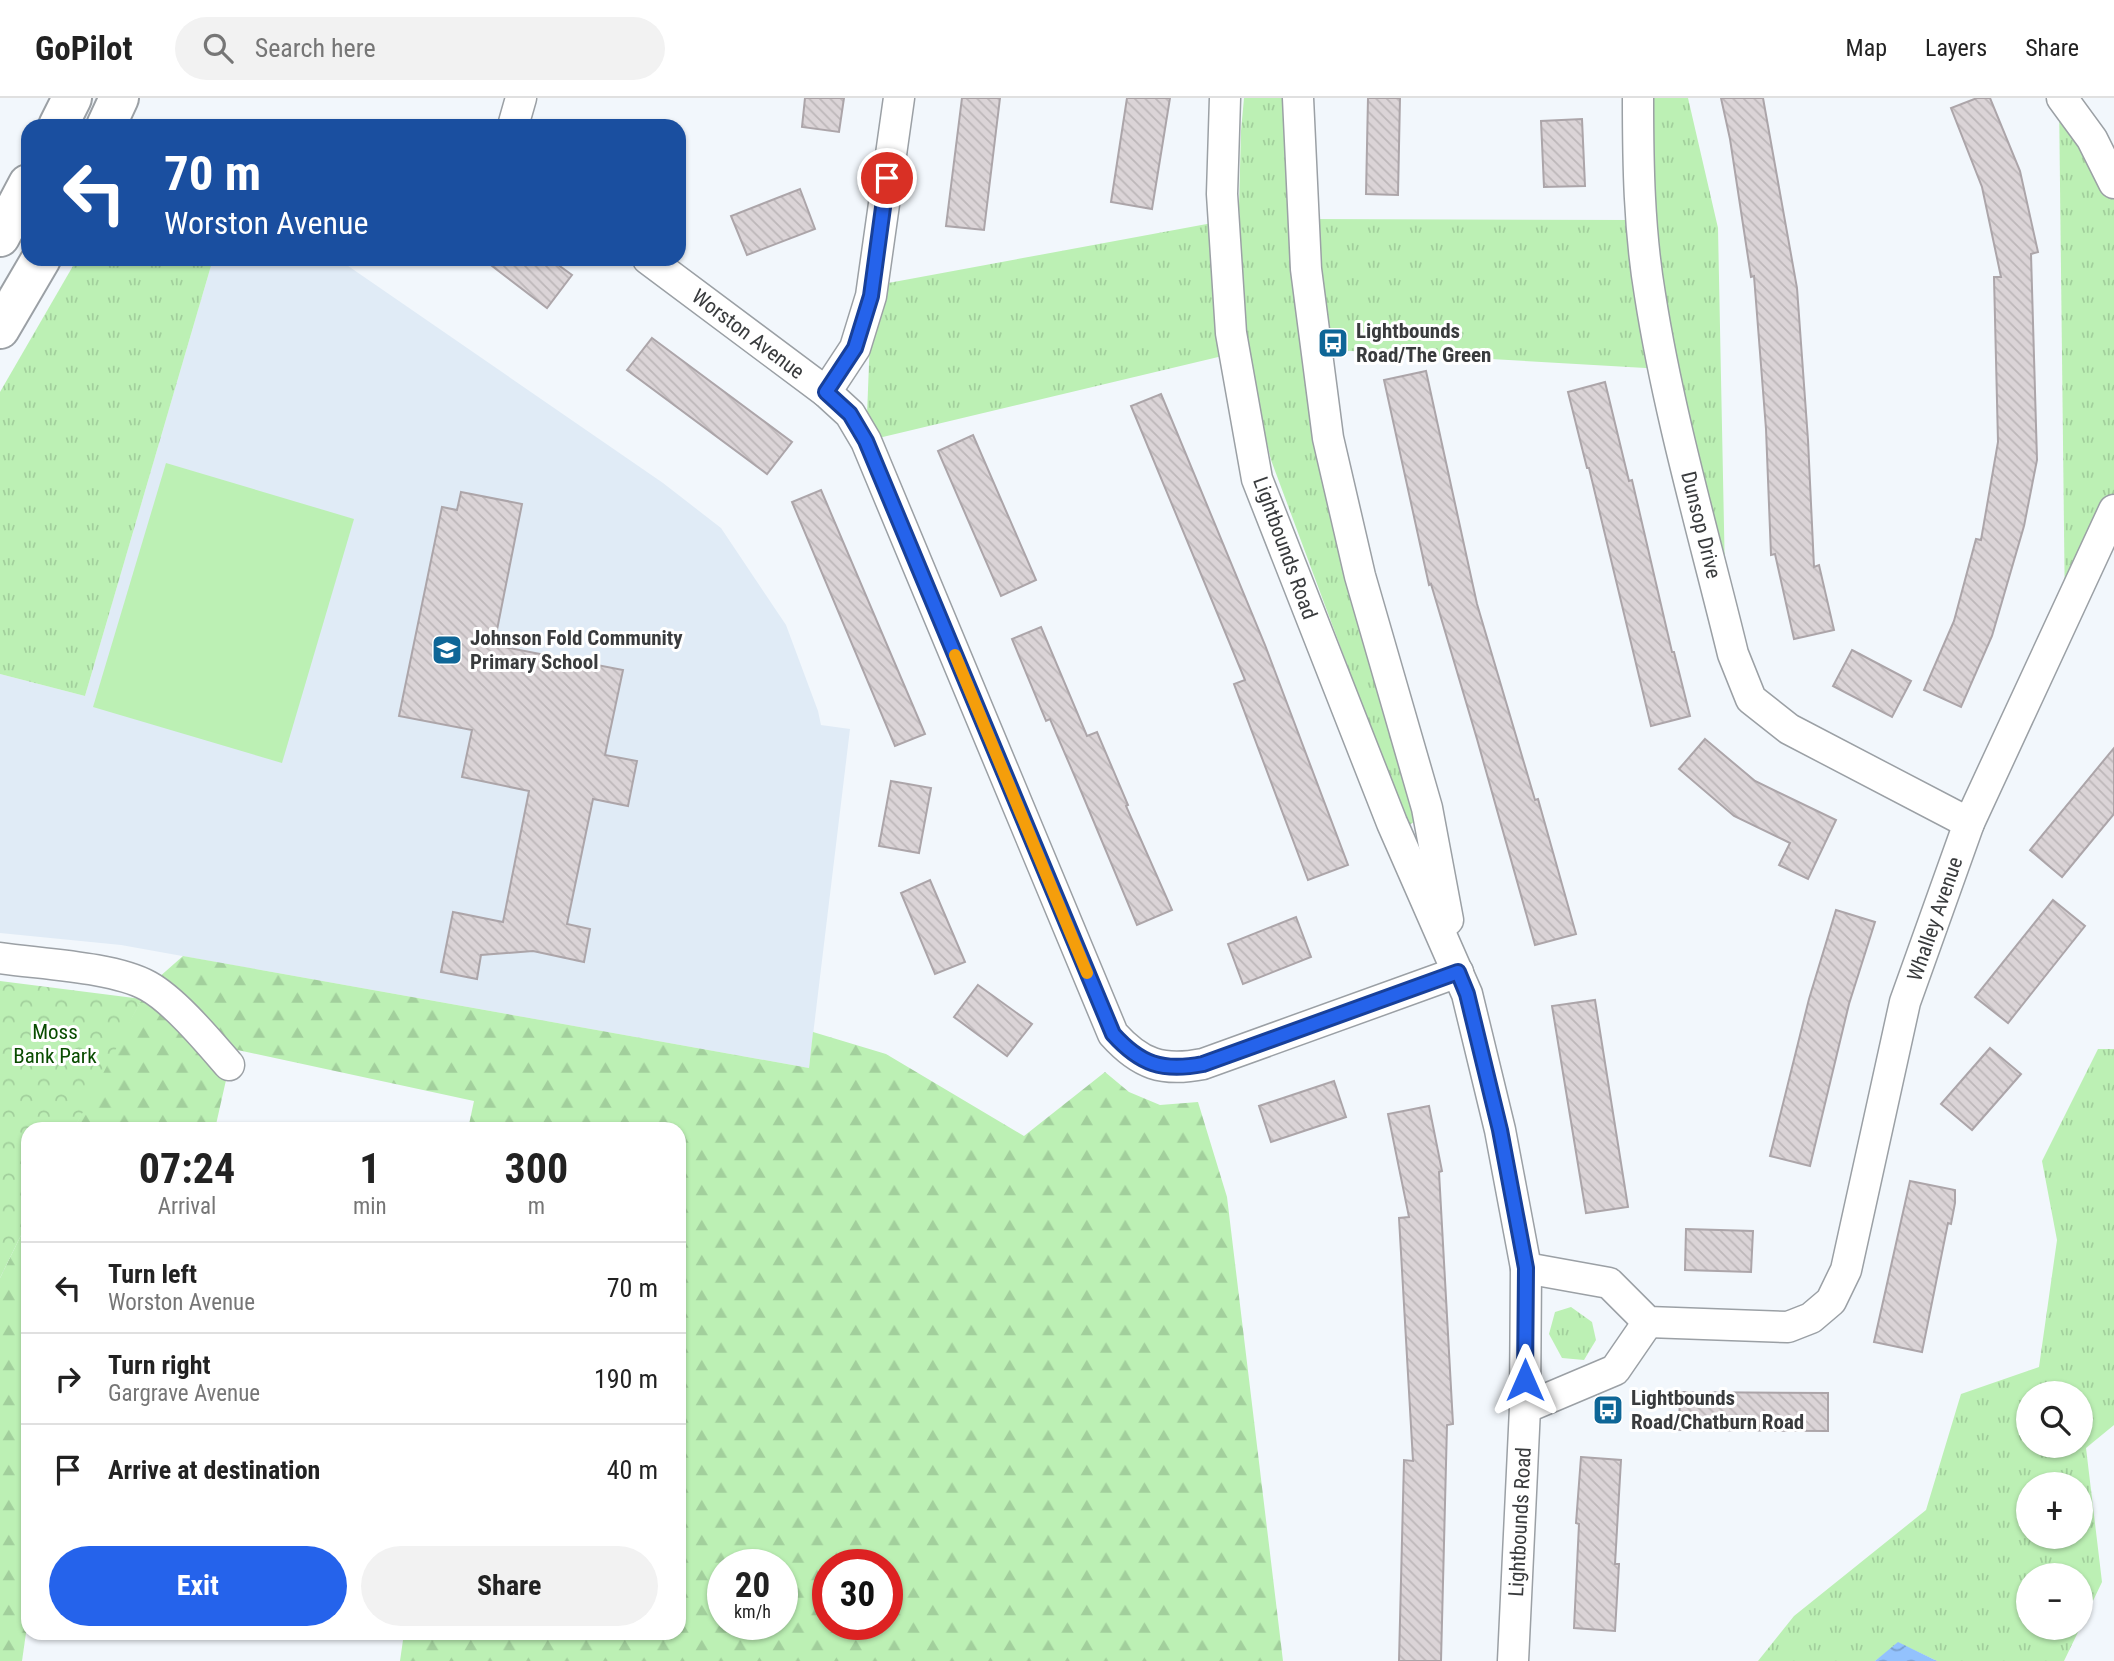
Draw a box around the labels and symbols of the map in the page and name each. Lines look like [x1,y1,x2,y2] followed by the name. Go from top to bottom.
[857,148,917,208] pin
[687,284,809,384] street label: Worston Avenue
[1356,319,1491,367] place label: Lightbounds Road/The Green
[1316,326,1350,360] bus stop icon: Lightbounds Road/The Green
[1676,469,1726,581] street label: Dunsop Drive
[1248,474,1322,622] street label: Lightbounds Road
[470,626,683,674] place label: Johnson Fold Community Primary School
[430,633,464,667] school or university icon: Johnson Fold Community Primary School
[1903,854,1967,984] street label: Whalley Avenue
[13,1020,97,1068] park label: Moss Bank Park
[1488,1343,1562,1417] position arrow
[1631,1386,1804,1434] place label: Lightbounds Road/Chatburn Road
[1591,1393,1625,1427] bus stop icon: Lightbounds Road/Chatburn Road
[1504,1447,1536,1597] street label: Lightbounds Road
[812,1549,903,1640] speed limit sign: 30

